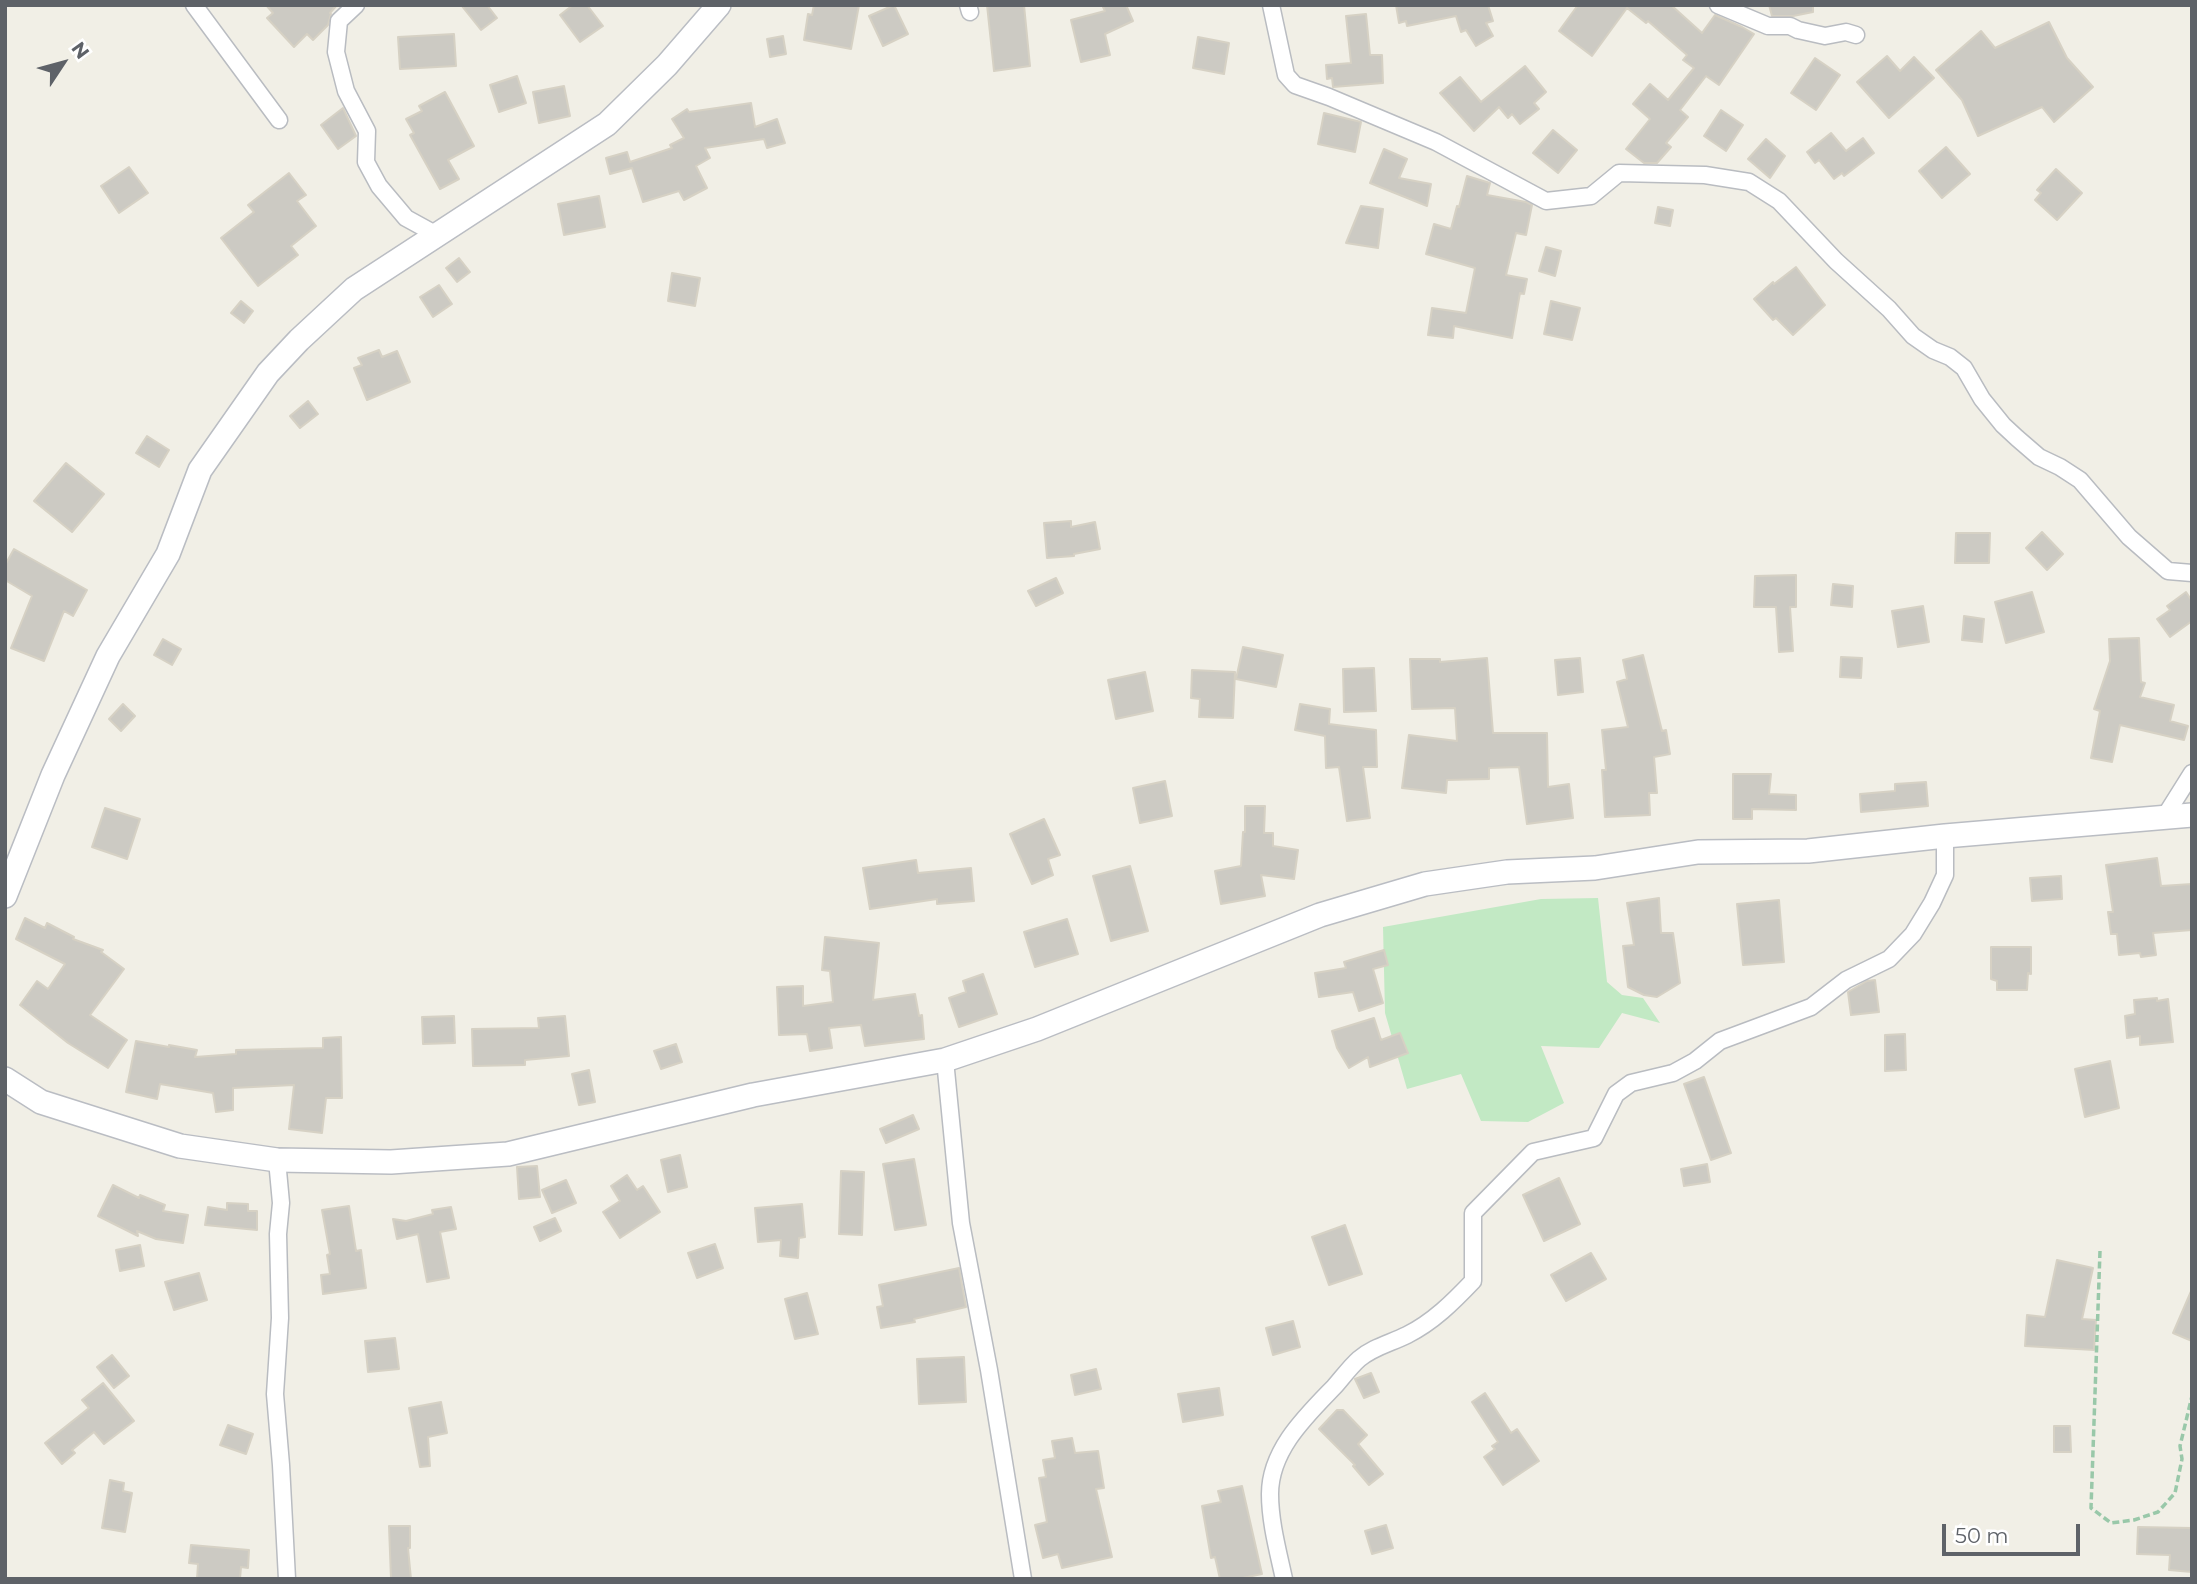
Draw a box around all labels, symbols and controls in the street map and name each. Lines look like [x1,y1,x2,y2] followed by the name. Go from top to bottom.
[28,28,98,98] north arrow
[67,37,94,63] text: N
[1945,1510,2083,1554] scale bar
[1955,1523,2009,1548] text: 50 m

